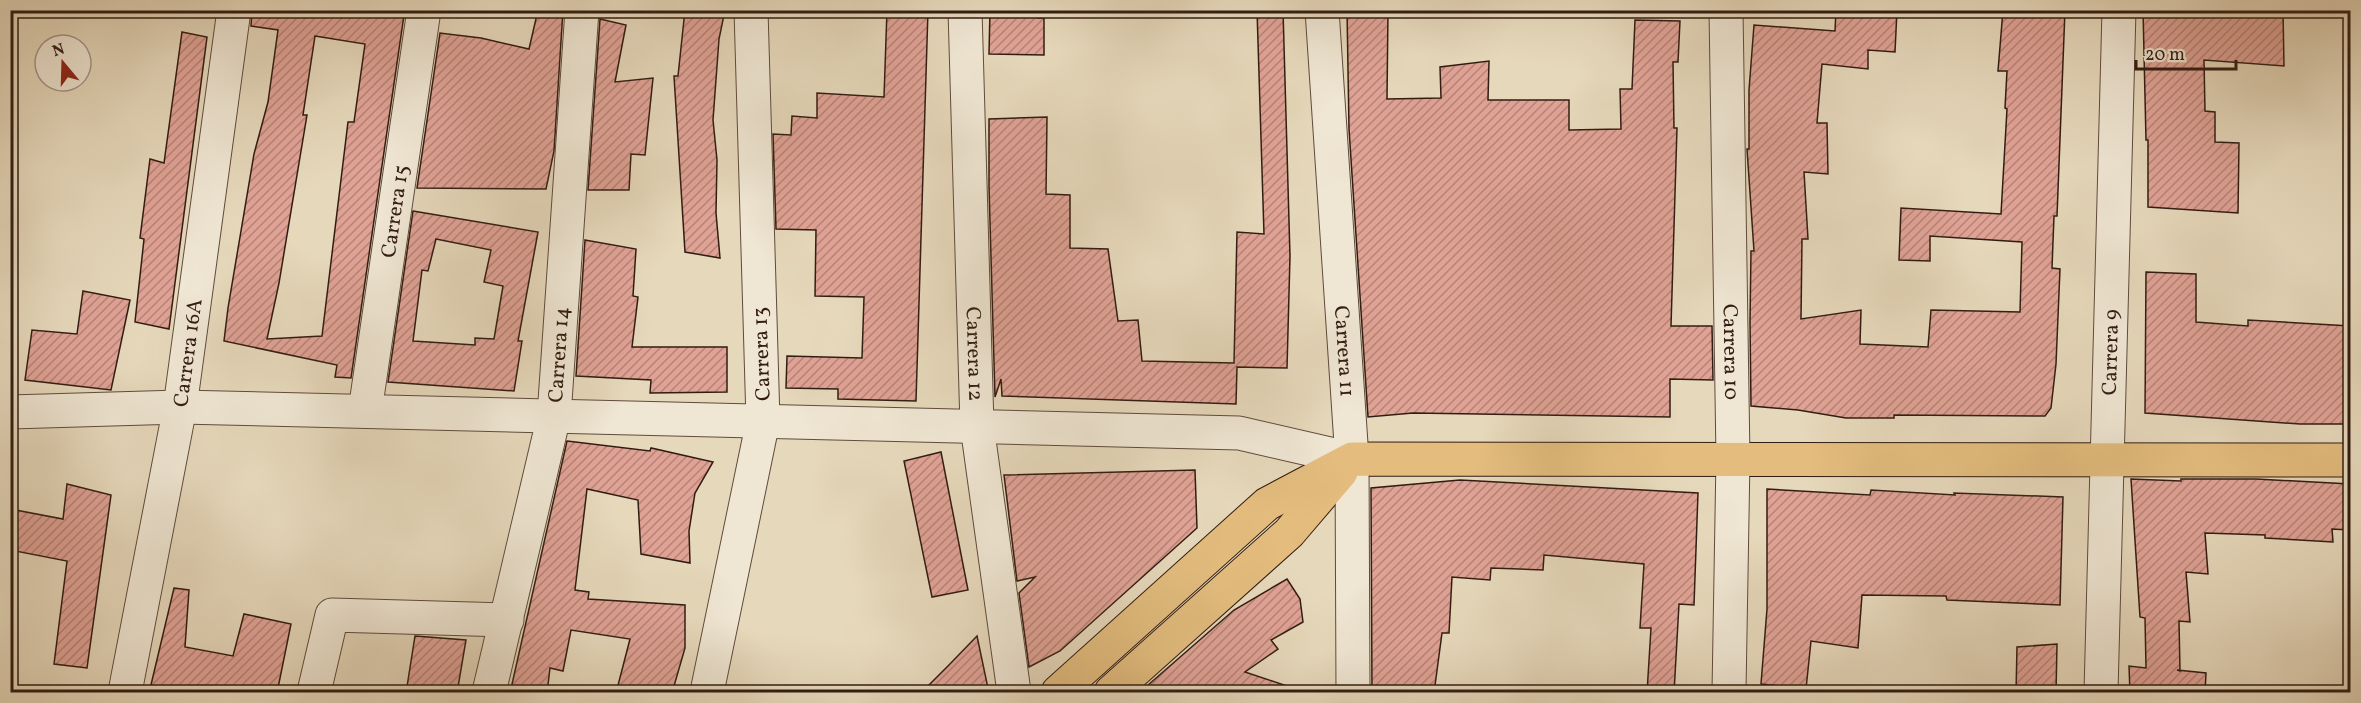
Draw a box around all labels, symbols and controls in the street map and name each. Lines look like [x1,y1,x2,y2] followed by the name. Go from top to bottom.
[33,33,93,93] north arrow
[2136,33,2236,71] scale bar
[50,38,68,63] text: N
[2145,43,2185,68] text: 20 m
[375,163,417,260] street label: Carrera 15
[167,297,211,409] street label: Carrera 16A
[1715,304,1745,400] street label: Carrera 10
[1326,305,1361,398] street label: Carrera 11
[542,306,577,404] street label: Carrera 14
[746,306,779,401] street label: Carrera 13
[958,306,989,402] street label: Carrera 12
[2096,309,2127,396] street label: Carrera 9

